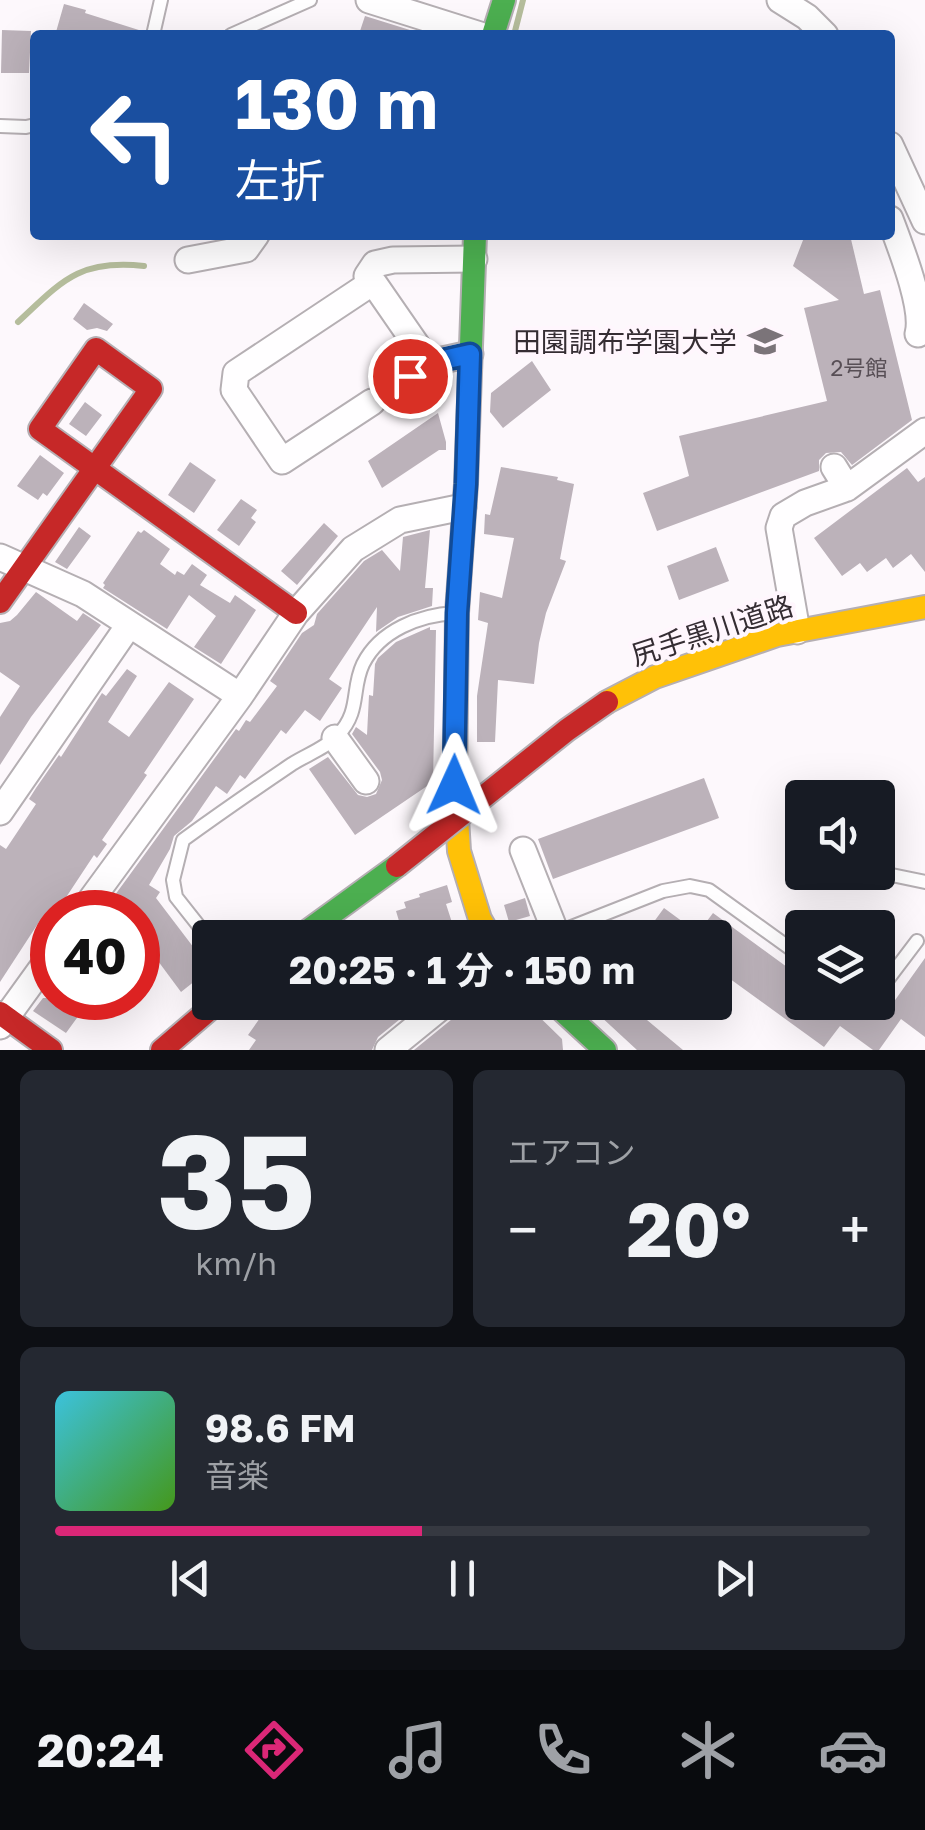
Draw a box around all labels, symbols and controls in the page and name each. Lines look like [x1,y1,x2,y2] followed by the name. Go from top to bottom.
[235,60,438,144] text: 130 m
[70,70,200,200] icon: left
[235,153,325,207] text: 左折
[746,322,784,360] school or university icon: 田園調布学園大学
[513,325,737,358] place label: 田園調布学園大学
[368,334,453,419] pin
[383,349,438,404] icon: arrive
[831,354,887,381] house number: 2号館
[627,588,797,672] street label: 尻手黒川道路
[402,733,506,837] position arrow
[785,780,895,1020] map controls
[785,780,895,890] button: sound
[30,890,160,1020] speed limit sign: 40
[785,910,895,1020] button: layers
[289,947,635,992] text: 20:25 · 1 分 · 150 m
[157,1101,316,1257] text: 35
[508,1133,636,1171] text: エアコン
[627,1183,751,1274] text: 20°
[508,1196,538,1262] text: −
[840,1196,870,1262] text: +
[196,1244,277,1282] text: km/h
[205,1405,356,1450] text: 98.6 FM
[205,1456,269,1494] text: 音楽
[163,1551,218,1606] icon: previous
[435,1551,490,1606] icon: pause
[707,1551,762,1606] icon: next
[239,1715,309,1785] icon: directions
[383,1715,453,1785] icon: music
[528,1715,598,1785] icon: phone
[673,1715,743,1785] icon: climate
[818,1715,888,1785] icon: car
[37,1723,164,1777] text: 20:24

